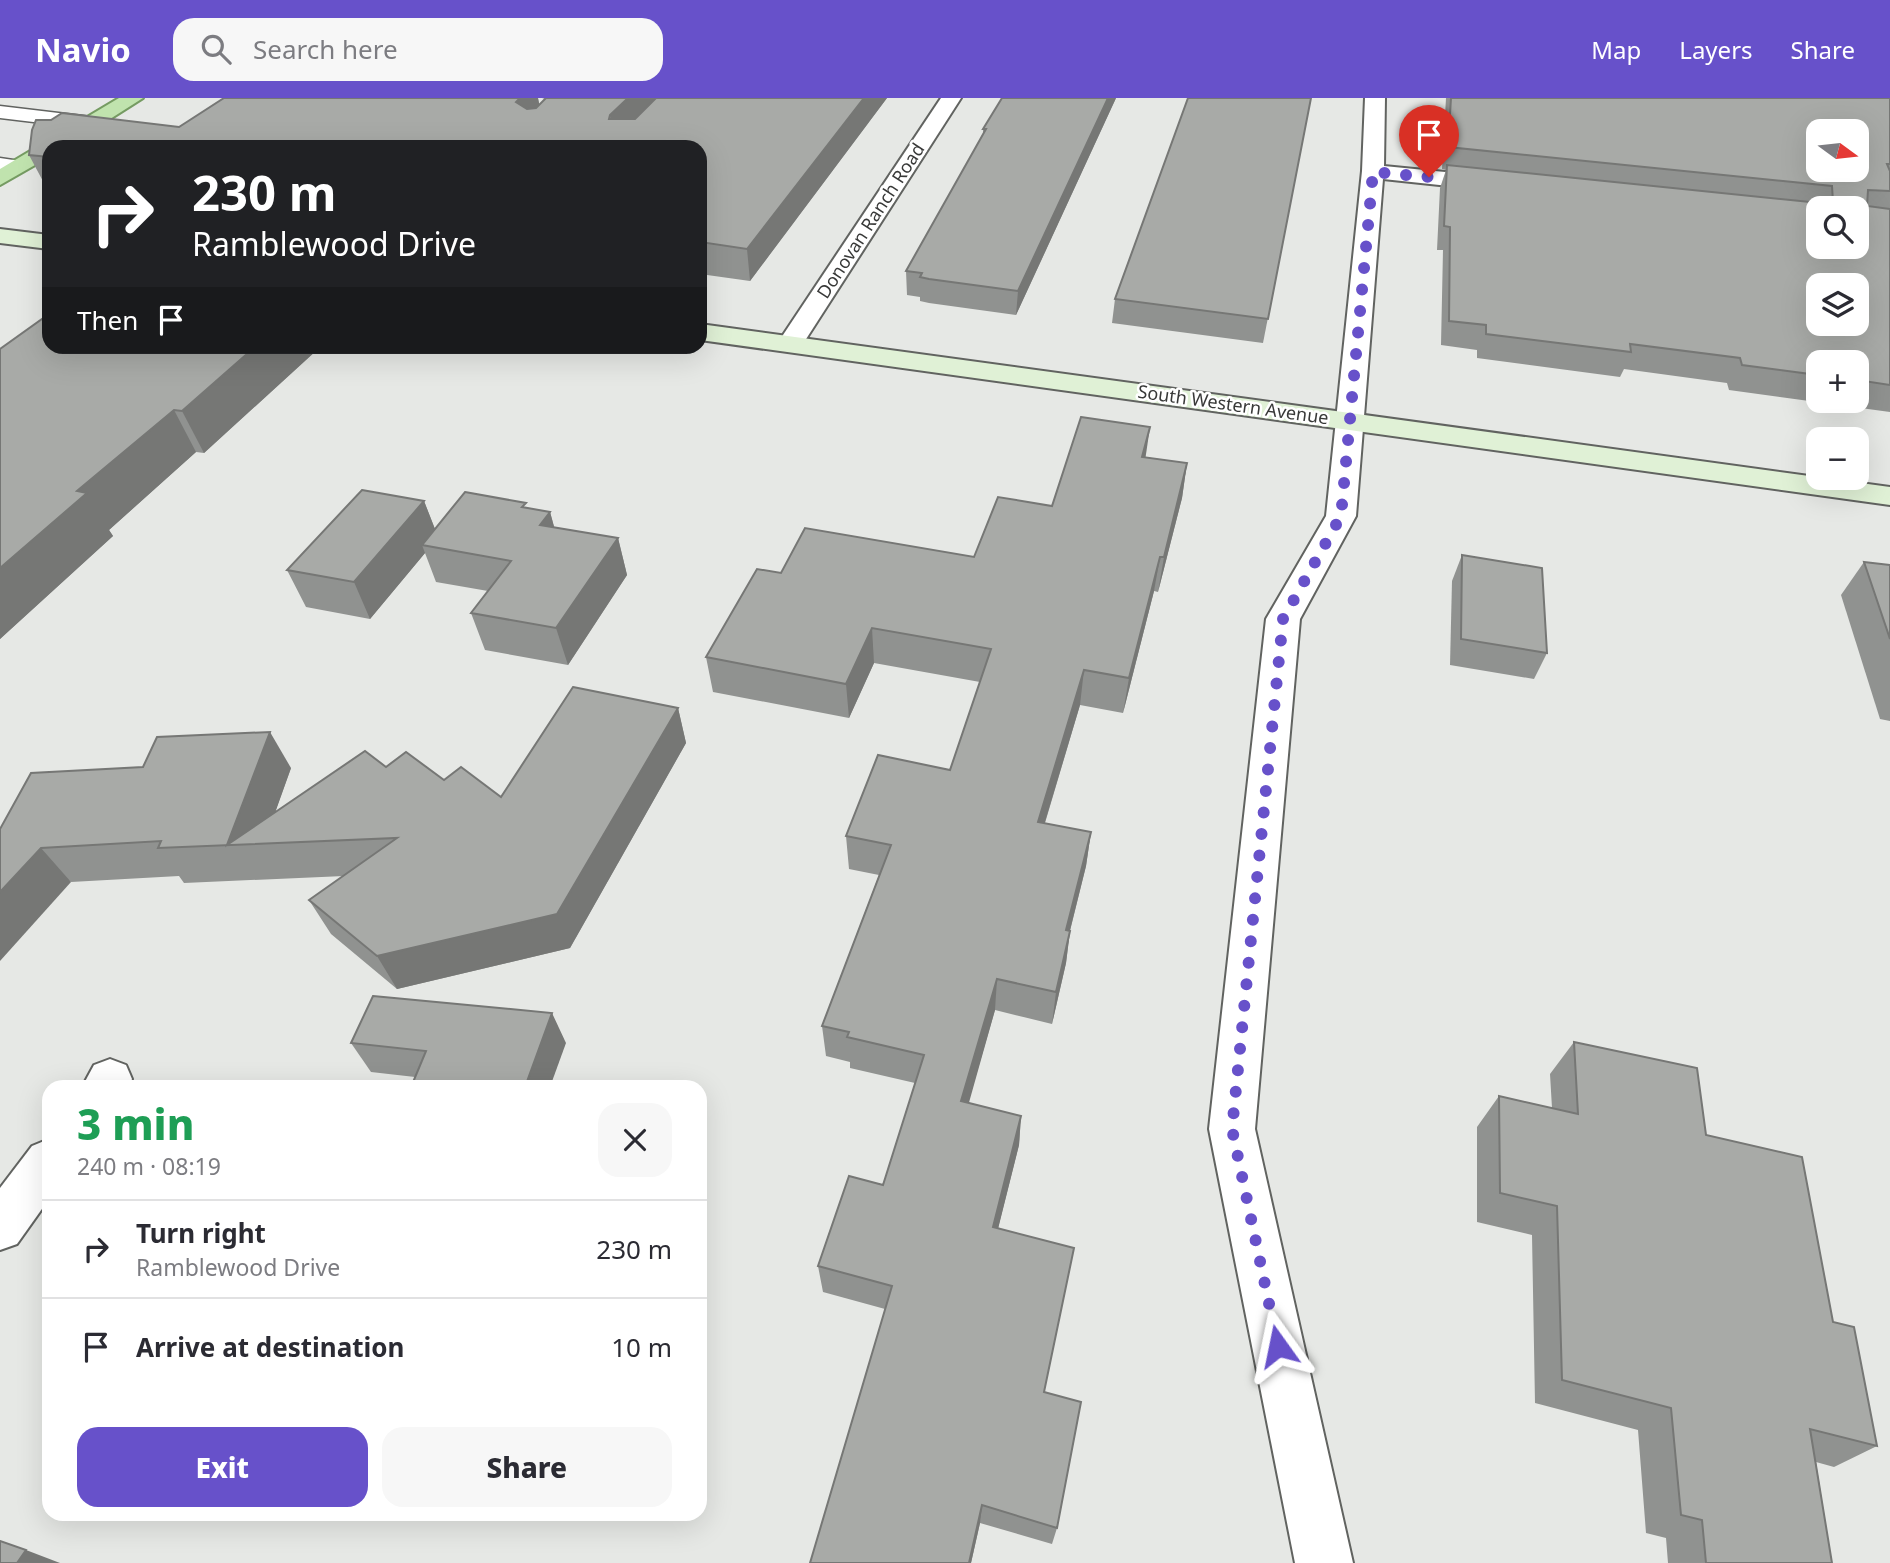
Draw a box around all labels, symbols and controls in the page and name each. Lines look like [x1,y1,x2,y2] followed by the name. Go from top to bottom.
[173,18,663,81] search box
[35,27,131,72] text: Navio
[197,30,235,68] icon: search
[253,31,398,67] text: Search here
[1591,33,1641,66] text: Map
[1679,33,1753,66] text: Layers
[1791,33,1855,66] text: Share
[1399,105,1459,177] pin
[1410,116,1448,154] icon: arrive
[1806,119,1869,182] north arrow
[1806,119,1869,490] map controls
[811,138,929,303] street label: Donovan Ranch Road
[192,159,337,225] text: 230 m
[77,168,168,259] icon: right
[1806,196,1869,259] button: search
[192,222,476,265] text: Ramblewood Drive
[1806,273,1869,336] button: layers
[152,301,190,339] icon: arrive
[77,302,138,338] text: Then
[1806,350,1869,413] button: +
[1136,379,1330,429] street label: South Western Avenue
[1806,427,1869,490] button: −
[77,1095,194,1152] text: 3 min
[598,1103,672,1177] button: close
[77,1150,221,1182] text: 240 m · 08:19
[136,1215,266,1251] text: Turn right
[77,1230,115,1268] icon: right
[596,1231,672,1267] text: 230 m
[136,1251,340,1283] text: Ramblewood Drive
[1241,1309,1315,1383] position arrow
[77,1328,115,1366] icon: arrive
[136,1329,405,1365] text: Arrive at destination
[611,1329,672,1365] text: 10 m
[77,1427,368,1507] button: Exit
[382,1427,672,1507] button: Share

